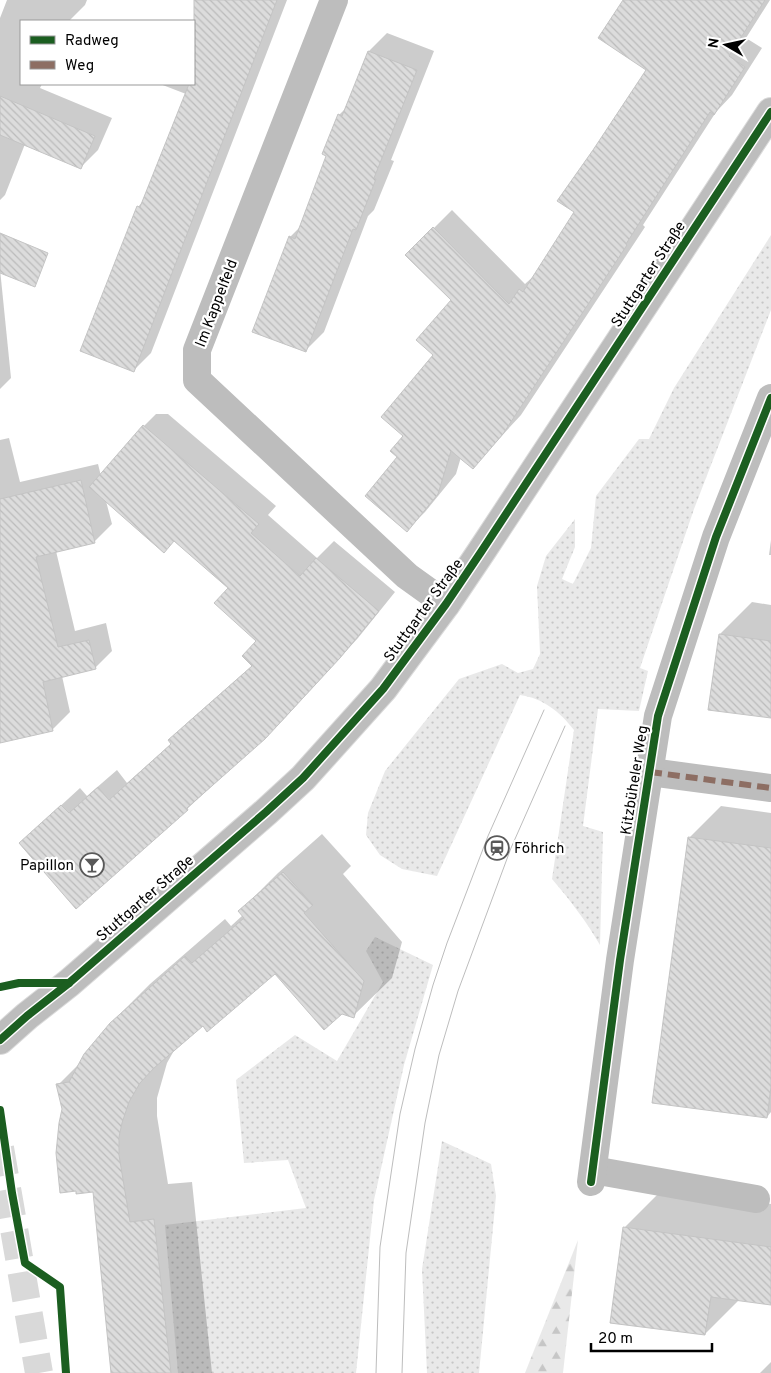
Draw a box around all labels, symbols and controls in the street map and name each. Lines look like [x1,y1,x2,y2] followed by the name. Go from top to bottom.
[20,20,195,85] legend
[701,20,751,70] north arrow
[65,32,119,51] text: Radweg
[705,37,724,50] text: N
[65,57,94,76] text: Weg
[608,218,691,332] street label: Stuttgarter Straße
[192,257,243,350] street label: Im Kappelfeld
[380,556,468,666] street label: Stuttgarter Straße
[617,724,654,836] street label: Kitzbüheler Weg
[484,835,510,861] station icon: Föhrich
[514,840,564,859] place label: Föhrich
[79,852,105,878] bar icon: Papillon
[93,852,199,947] street label: Stuttgarter Straße
[20,857,74,876] place label: Papillon
[591,1320,712,1352] scale bar
[598,1330,633,1349] text: 20 m

